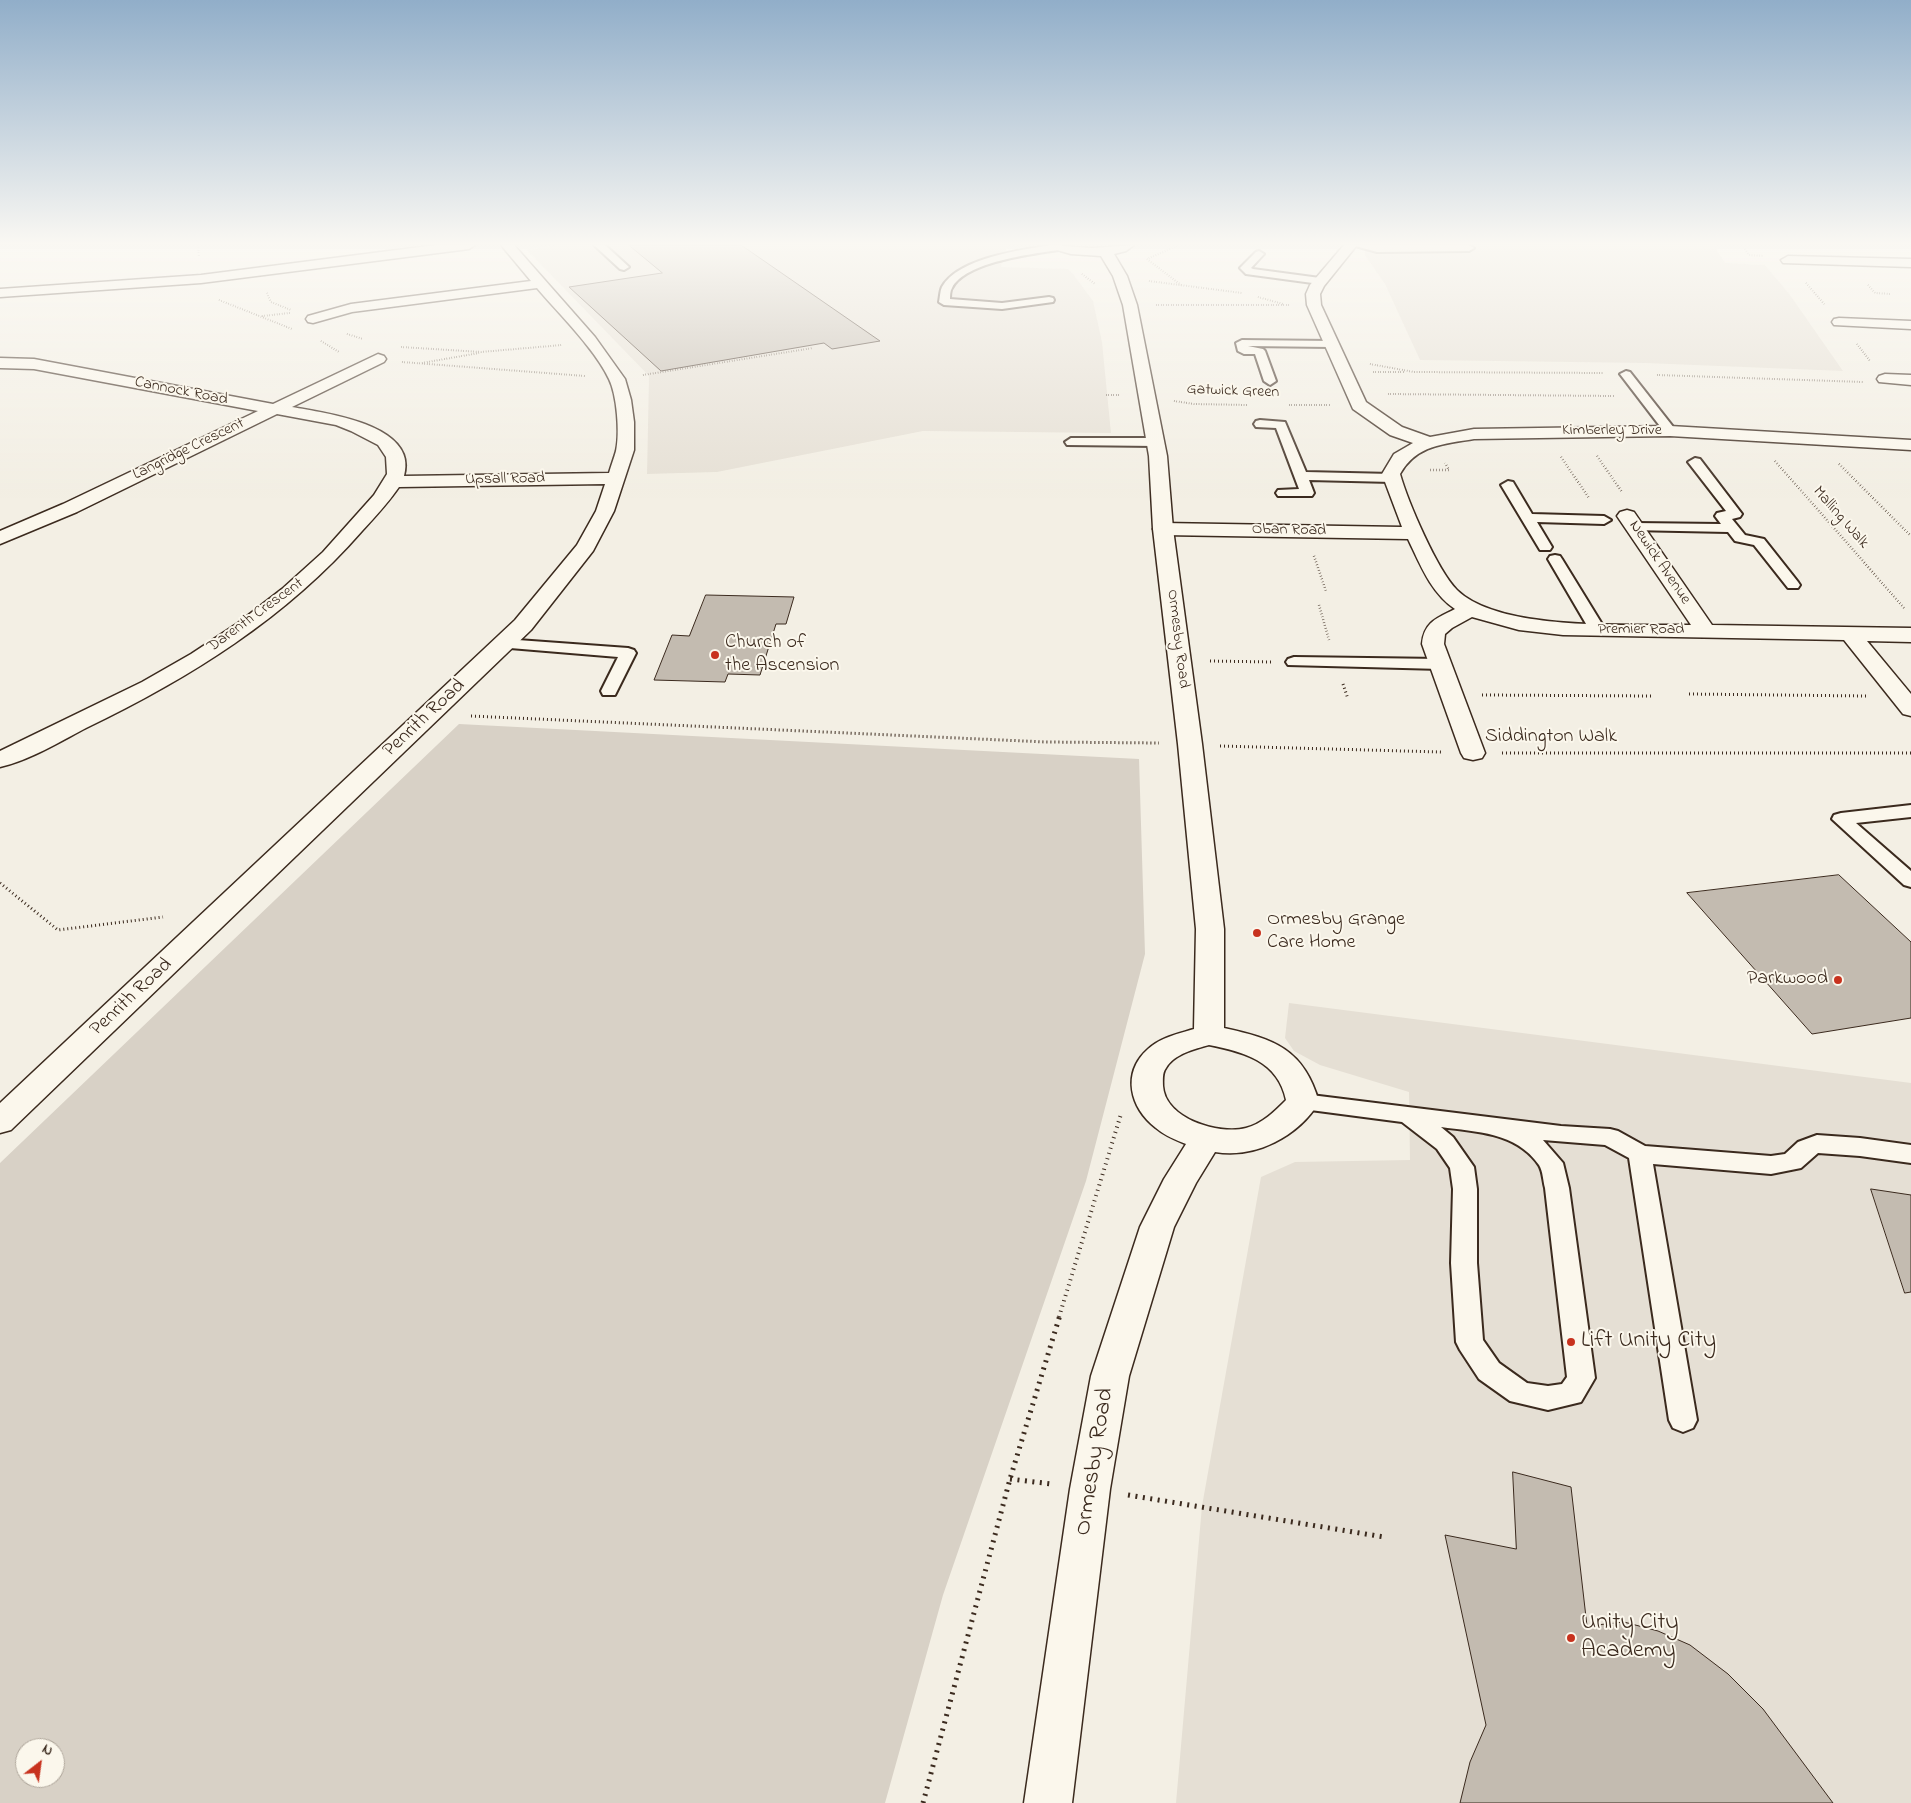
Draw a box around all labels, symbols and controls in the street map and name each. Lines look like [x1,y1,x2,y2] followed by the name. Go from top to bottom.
[133,374,229,410] street label: Cannock Road
[1186,381,1280,403] street label: Gatwick Green
[130,415,248,485] street label: Langridge Crescent
[1562,421,1662,441] street label: Kimberley Drive
[465,470,545,490] street label: Upsall Road
[1808,483,1872,553] street label: Malling Walk
[1624,517,1694,609] street label: Newick Avenue
[1252,521,1326,541] street label: Oban Road
[204,575,308,657] street label: Darenth Crescent
[1161,589,1193,689] street label: Ormesby Road
[1598,620,1684,640] street label: Premier Road
[725,632,839,679] place label: Church of the Ascension
[709,649,721,661] marker: Church of the Ascension
[379,675,471,763] street label: Penrith Road
[1485,726,1617,750] street label: Siddington Walk
[1267,909,1405,956] place label: Ormesby Grange Care Home
[1251,927,1263,939] marker: Ormesby Grange Care Home
[86,954,178,1042] street label: Penrith Road
[1747,968,1828,992] place label: Parkwood
[1832,974,1844,986] marker: Parkwood
[1581,1328,1716,1356] place label: Lift Unity City
[1565,1336,1577,1348] marker: Lift Unity City
[1070,1386,1122,1538] street label: Ormesby Road
[1581,1610,1679,1666] place label: Unity City Academy
[1565,1632,1577,1644] marker: Unity City Academy
[15,1738,65,1788] north arrow
[38,1739,57,1762] text: N

